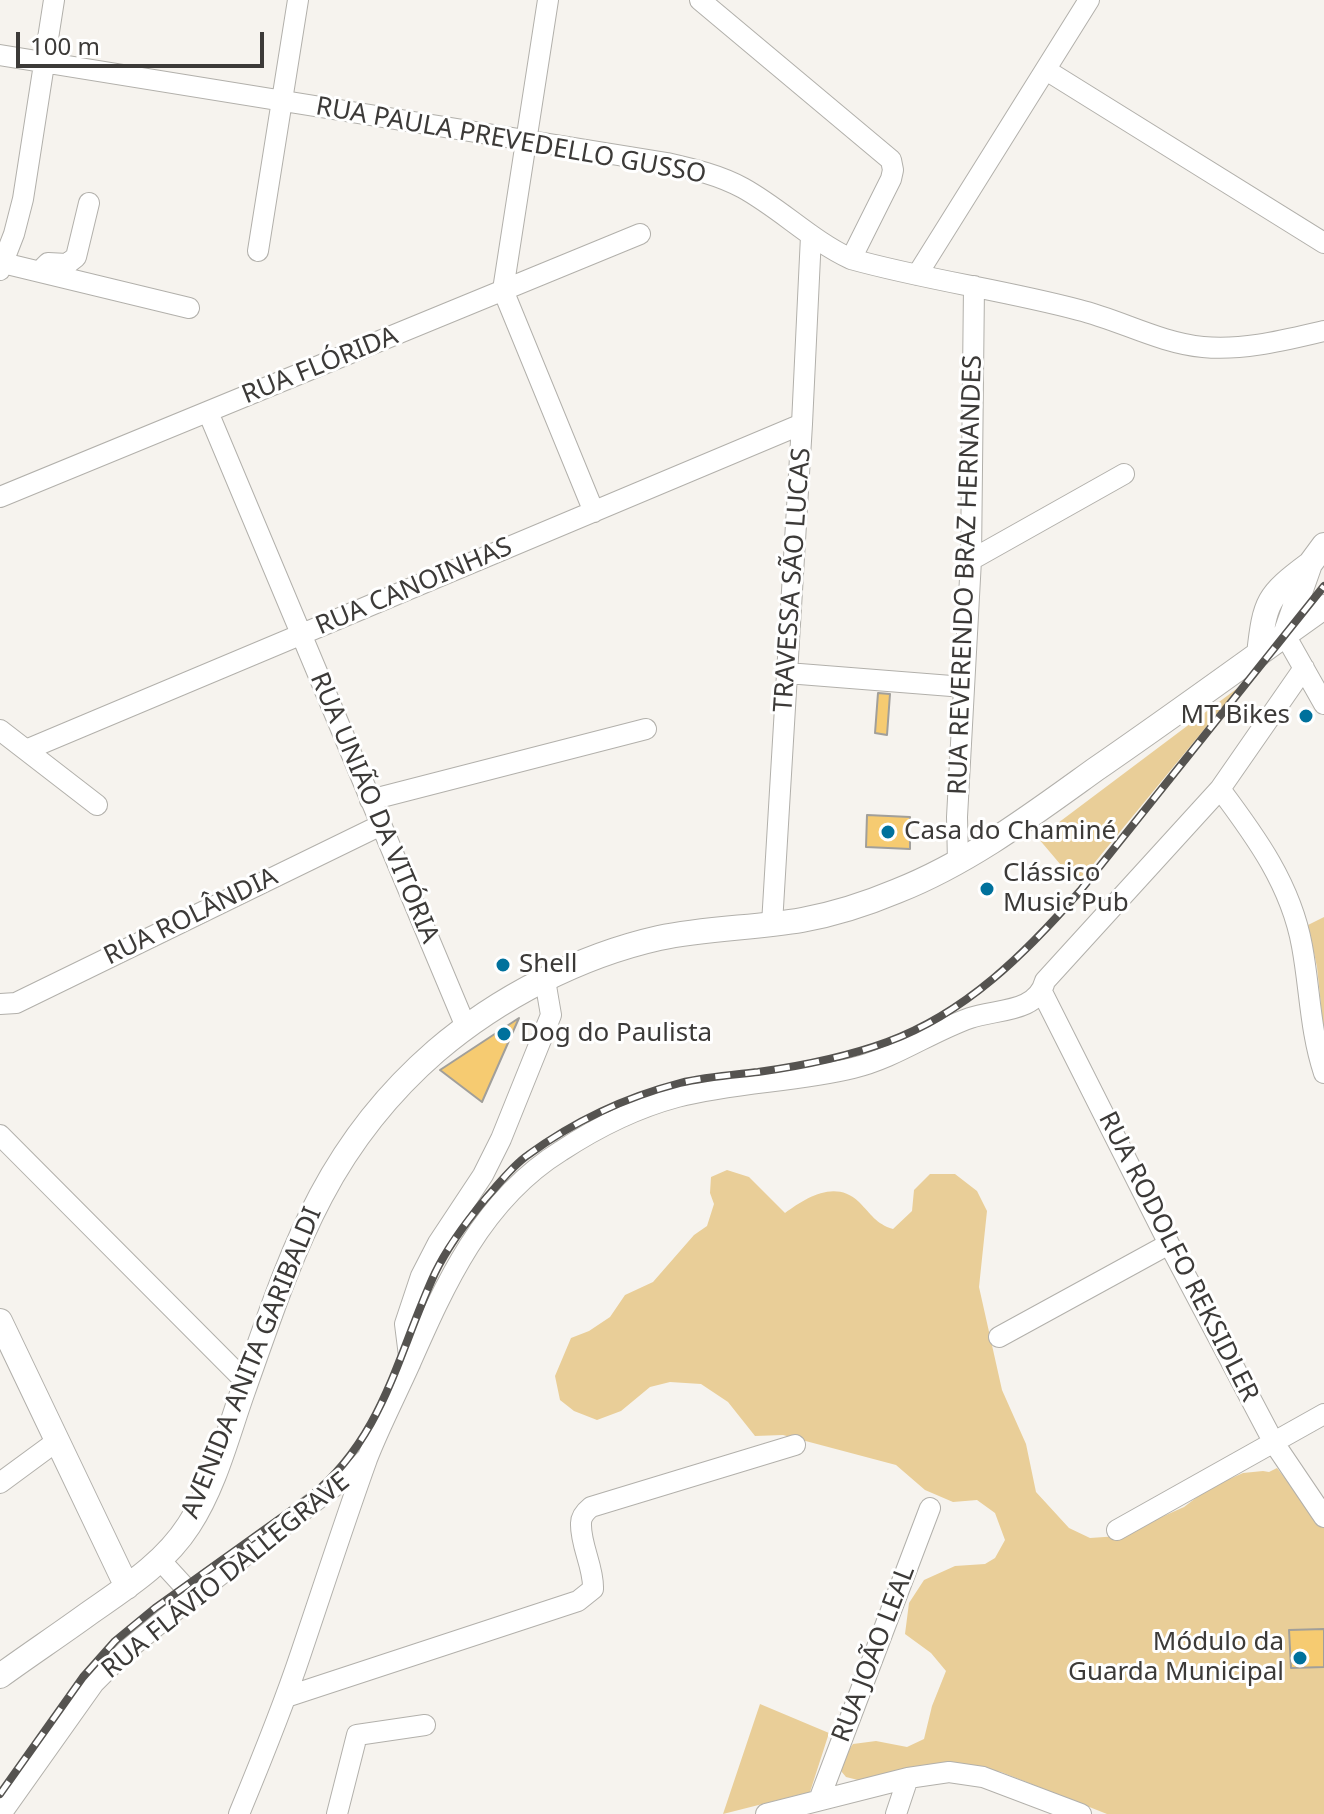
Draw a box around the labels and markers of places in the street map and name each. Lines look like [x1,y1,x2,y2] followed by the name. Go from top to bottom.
[1181,700,1290,732] place label: MT Bikes
[1297,707,1315,725] marker: MT Bikes
[904,816,1116,848] place label: Casa do Chaminé
[879,823,897,841] marker: Casa do Chaminé
[1003,858,1129,920] place label: Clássico Music Pub
[978,880,996,898] marker: Clássico Music Pub
[519,949,577,981] place label: Shell
[494,956,512,974] marker: Shell
[520,1018,712,1050] place label: Dog do Paulista
[495,1025,513,1043] marker: Dog do Paulista
[1068,1627,1284,1688] place label: Módulo da Guarda Municipal
[1291,1649,1309,1667] marker: Módulo da Guarda Municipal

